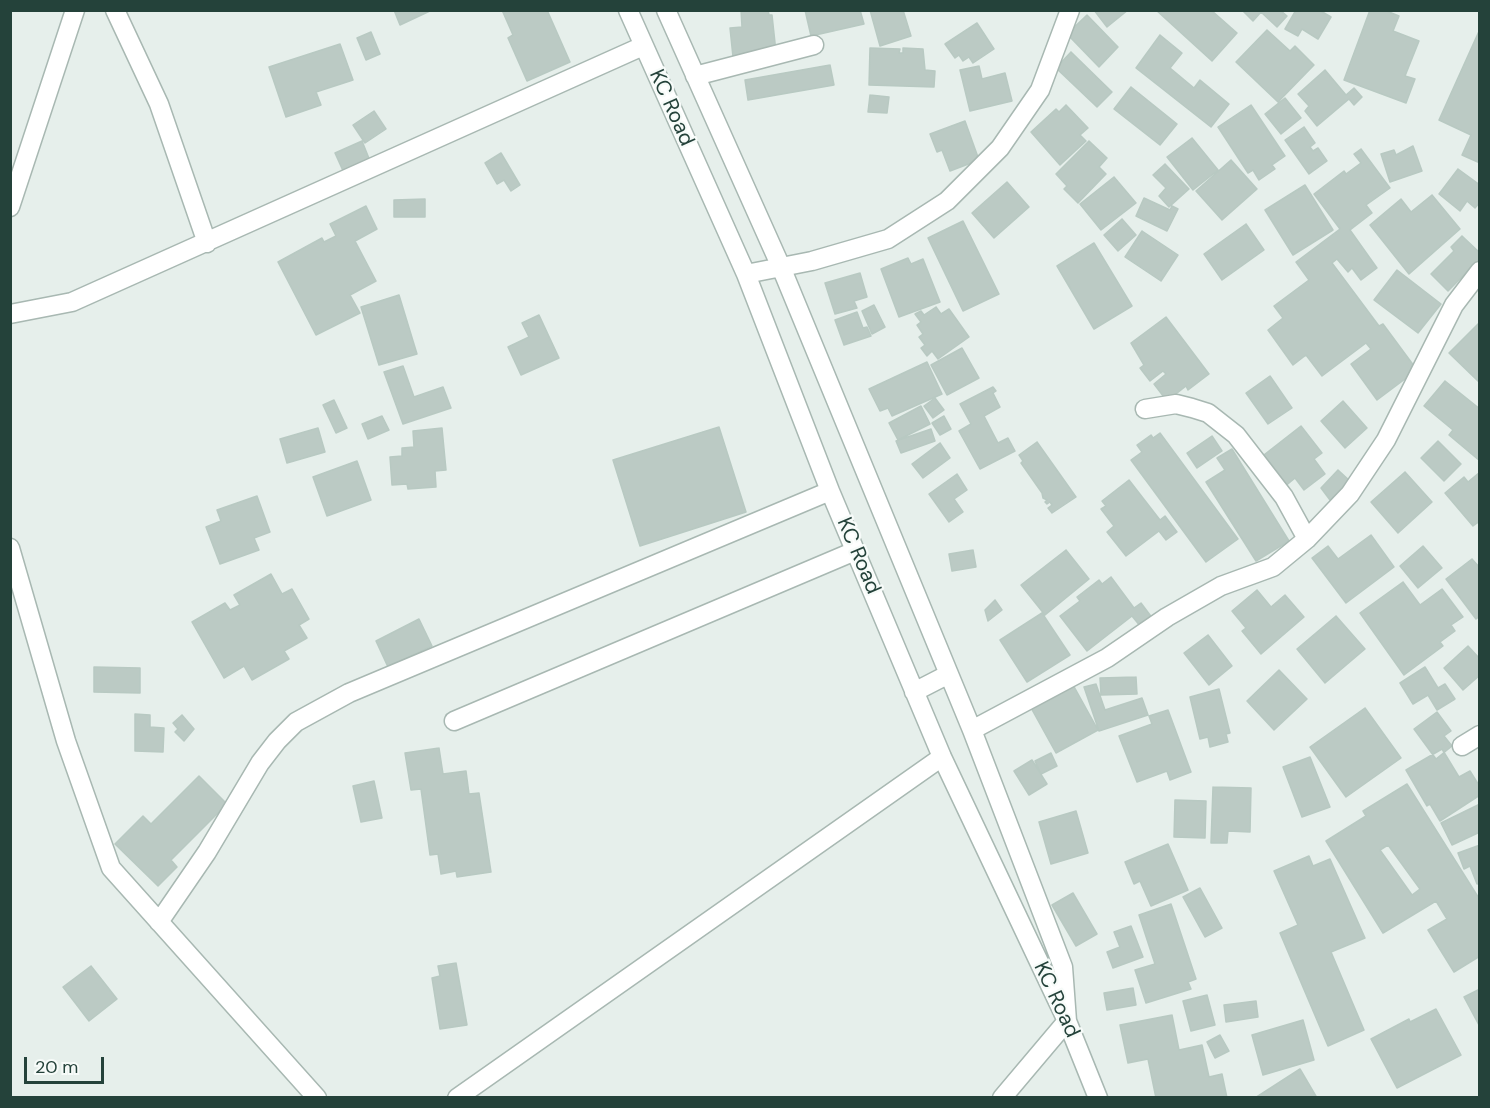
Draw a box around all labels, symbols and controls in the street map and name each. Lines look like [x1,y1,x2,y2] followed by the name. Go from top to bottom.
[643,66,699,150] street label: KC Road
[831,514,885,598] street label: KC Road
[1027,958,1085,1042] street label: KC Road
[27,1045,106,1083] scale bar
[35,1055,78,1079] text: 20 m

